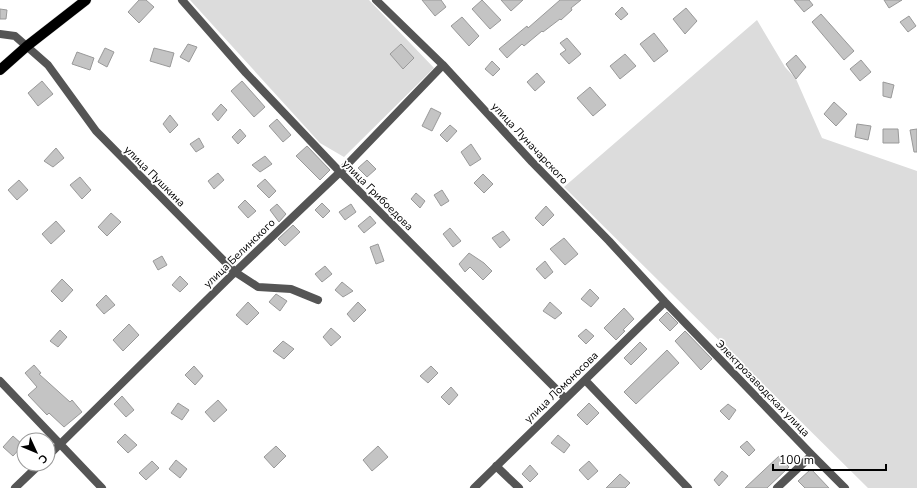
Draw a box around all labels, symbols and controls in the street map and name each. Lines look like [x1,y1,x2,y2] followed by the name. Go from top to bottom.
[488,99,571,187] street label: улица Луначарского
[121,142,189,210] street label: улица Пушкина
[339,157,416,234] street label: улица Грибоедова
[200,215,278,291] street label: улица Белинского
[712,337,813,440] street label: Электрозаводская улица
[521,348,602,427] street label: улица Ломоносова
[16,432,56,472] north arrow
[773,446,886,472] scale bar
[34,451,51,467] text: С
[779,452,814,468] text: 100 m

